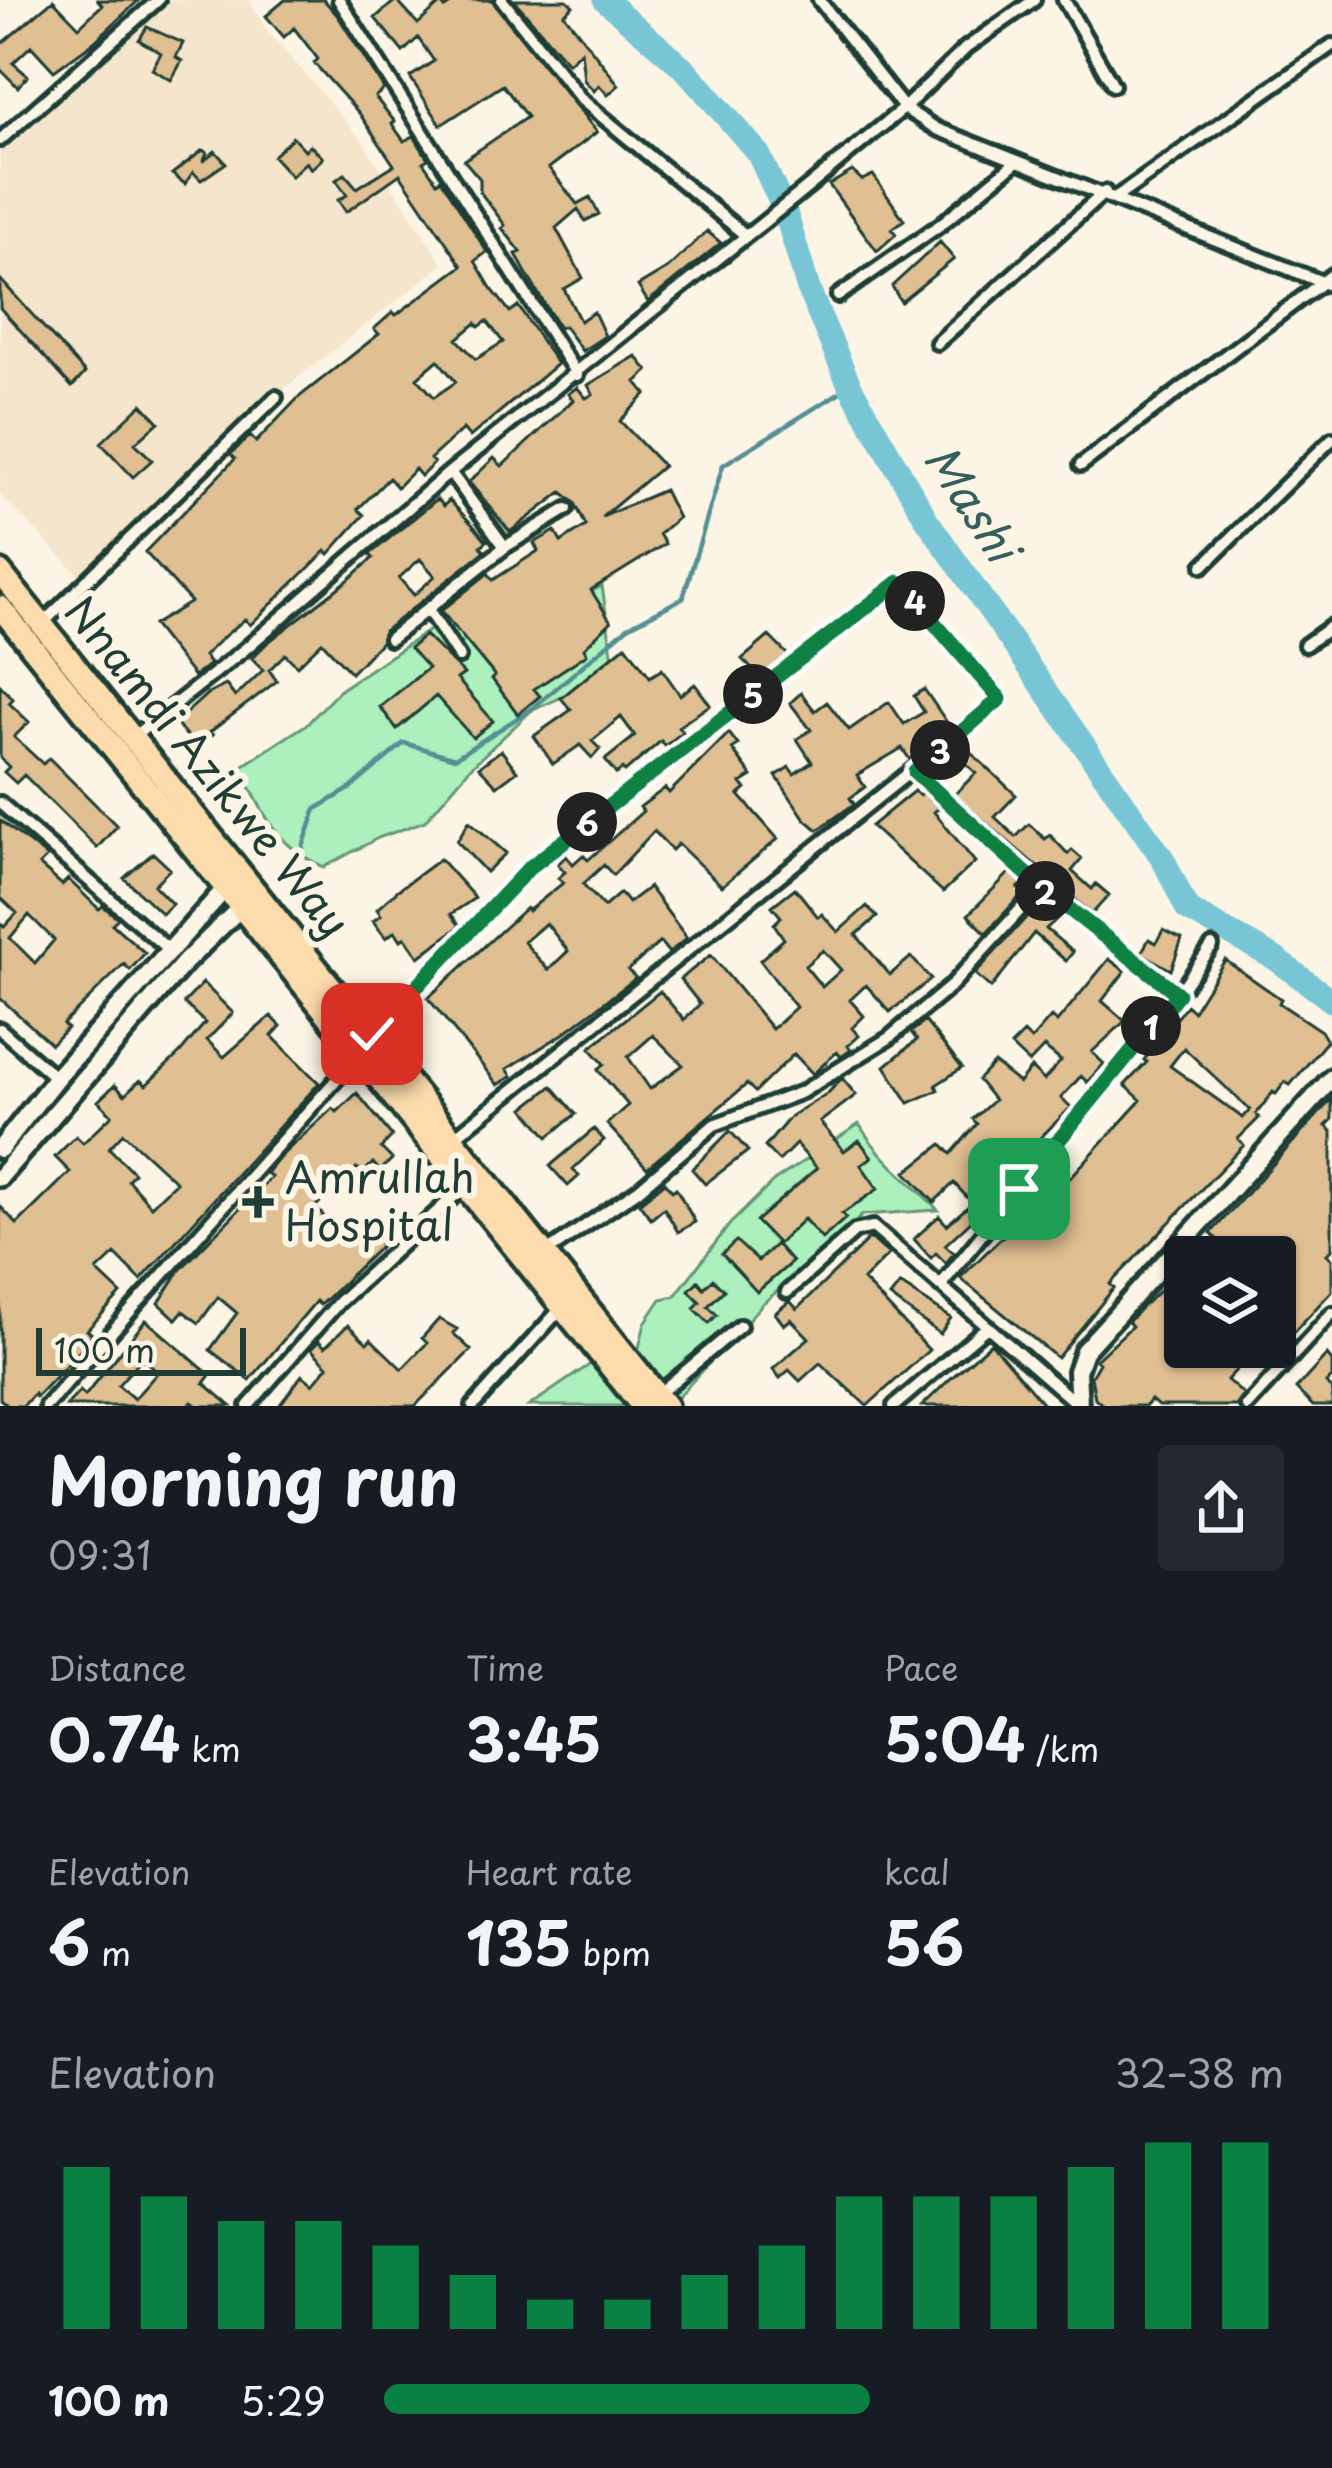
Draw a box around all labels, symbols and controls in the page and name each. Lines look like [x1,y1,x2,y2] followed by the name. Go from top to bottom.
[910,429,1040,579] water label: Mashi
[885,571,945,631] pin: 4
[904,576,926,626] text: 4
[51,581,367,950] street label: Nnamdi Azikwe Way
[723,664,783,724] pin: 5
[742,669,764,719] text: 5
[910,720,970,780] pin: 3
[929,725,951,775] text: 3
[557,792,617,852] pin: 6
[575,797,599,847] text: 6
[1015,861,1075,921] pin: 2
[1033,866,1057,916] text: 2
[321,983,423,1085] pin
[1121,996,1181,1056] pin: 1
[339,1001,405,1067] icon: check
[1143,1001,1159,1051] text: 1
[968,1138,1070,1240] pin
[285,1144,475,1255] place label: Amrullah Hospital
[986,1156,1052,1222] icon: arrive
[242,1186,274,1218] marker: Amrullah Hospital
[1164,1236,1296,1368] map controls
[1164,1236,1296,1368] button: layers
[36,1322,246,1375] scale bar
[54,1324,155,1374] text: 100 m
[48,1429,458,1528] text: Morning run
[1158,1445,1284,1571] button: share
[48,1524,151,1583] text: 09:31
[48,1642,186,1692] text: Distance
[466,1642,544,1692] text: Time
[884,1642,958,1692] text: Pace
[48,1692,181,1782] text: 0.74
[466,1692,602,1782] text: 3:45
[884,1692,1025,1782] text: 5:04
[181,1723,241,1773] text: km
[1025,1723,1099,1773] text: /km
[48,1846,190,1896] text: Elevation
[466,1846,633,1896] text: Heart rate
[884,1846,950,1896] text: kcal
[48,1896,90,1986] text: 6
[466,1896,572,1986] text: 135
[884,1896,964,1986] text: 56
[90,1927,131,1977] text: m
[572,1927,651,1977] text: bpm
[48,2042,216,2101] text: Elevation
[1115,2042,1284,2101] text: 32–38 m
[48,2370,170,2429] text: 100 m
[240,2370,326,2429] text: 5:29

